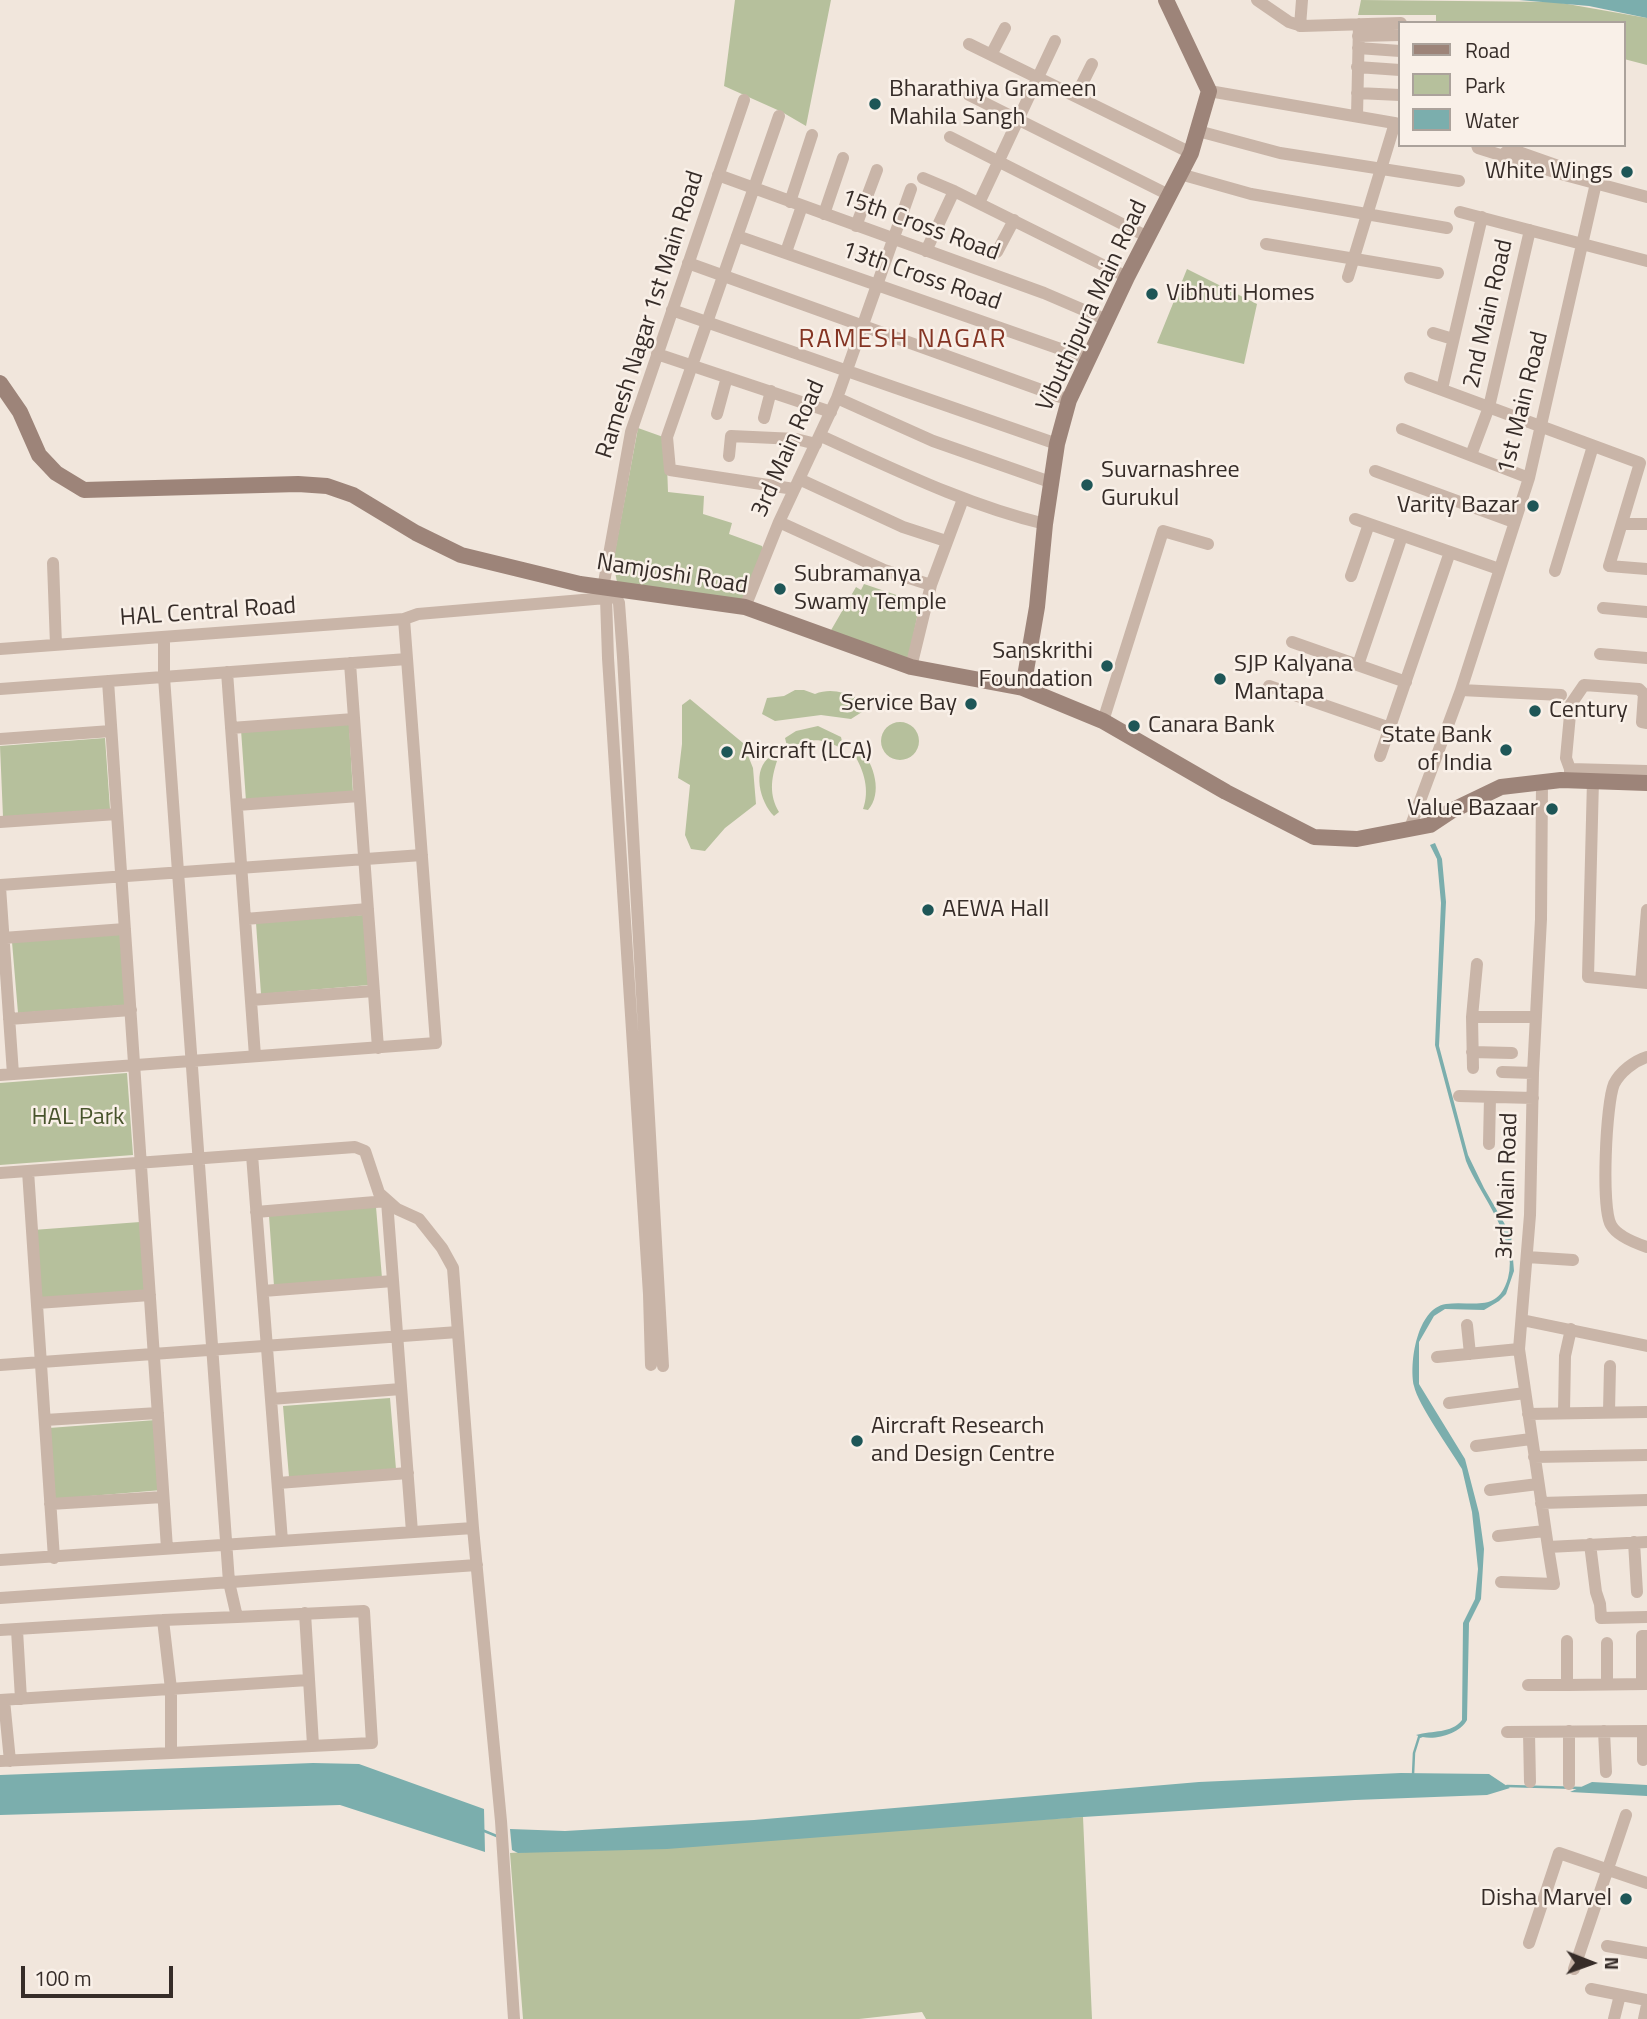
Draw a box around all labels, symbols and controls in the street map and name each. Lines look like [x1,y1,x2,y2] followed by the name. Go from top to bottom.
[1398,21,1626,147] legend
[1465,34,1510,66] text: Road
[1465,69,1505,101] text: Park
[889,76,1097,132] place label: Bharathiya Grameen Mahila Sangh
[867,96,883,112] marker: Bharathiya Grameen Mahila Sangh
[1465,104,1519,136] text: Water
[1485,158,1613,186] place label: White Wings
[1619,164,1635,180] marker: White Wings
[591,168,711,462] street label: Ramesh Nagar 1st Main Road
[837,184,1003,268] street label: 15th Cross Road
[1031,196,1155,416] street label: Vibuthipura Main Road
[837,236,1005,318] street label: 13th Cross Road
[1458,237,1520,391] street label: 2nd Main Road
[1166,280,1315,308] place label: Vibhuti Homes
[1144,286,1160,302] marker: Vibhuti Homes
[800,325,1006,357] district label: RAMESH NAGAR
[1492,329,1556,477] street label: 1st Main Road
[746,376,832,522] street label: 3rd Main Road
[1101,457,1240,513] place label: Suvarnashree Gurukul
[1079,477,1095,493] marker: Suvarnashree Gurukul
[1397,492,1519,520] place label: Varity Bazar
[1525,498,1541,514] marker: Varity Bazar
[594,549,750,601] street label: Namjoshi Road
[794,561,947,617] place label: Subramanya Swamy Temple
[772,581,788,597] marker: Subramanya Swamy Temple
[119,592,297,634] street label: HAL Central Road
[979,638,1093,694] place label: Sanskrithi Foundation
[1234,651,1353,707] place label: SJP Kalyana Mantapa
[1099,658,1115,674] marker: Sanskrithi Foundation
[1212,671,1228,687] marker: SJP Kalyana Mantapa
[841,690,957,718] place label: Service Bay
[963,696,979,712] marker: Service Bay
[1549,697,1628,725] place label: Century
[1527,703,1543,719] marker: Century
[1148,712,1275,740] place label: Canara Bank
[1126,718,1142,734] marker: Canara Bank
[1382,722,1492,778] place label: State Bank of India
[741,738,872,766] place label: Aircraft (LCA)
[1498,742,1514,758] marker: State Bank of India
[719,744,735,760] marker: Aircraft (LCA)
[1407,795,1538,823] place label: Value Bazaar
[1544,801,1560,817] marker: Value Bazaar
[942,896,1049,924] place label: AEWA Hall
[920,902,936,918] marker: AEWA Hall
[31,1104,125,1132] park label: HAL Park
[1491,1112,1525,1260] street label: 3rd Main Road
[871,1413,1055,1469] place label: Aircraft Research and Design Centre
[849,1433,865,1449] marker: Aircraft Research and Design Centre
[1480,1885,1612,1913] place label: Disha Marvel
[1618,1891,1634,1907] marker: Disha Marvel
[1556,1928,1626,1998] north arrow
[24,1952,177,1996] scale bar
[1598,1957,1627,1970] text: N
[34,1962,91,1994] text: 100 m

